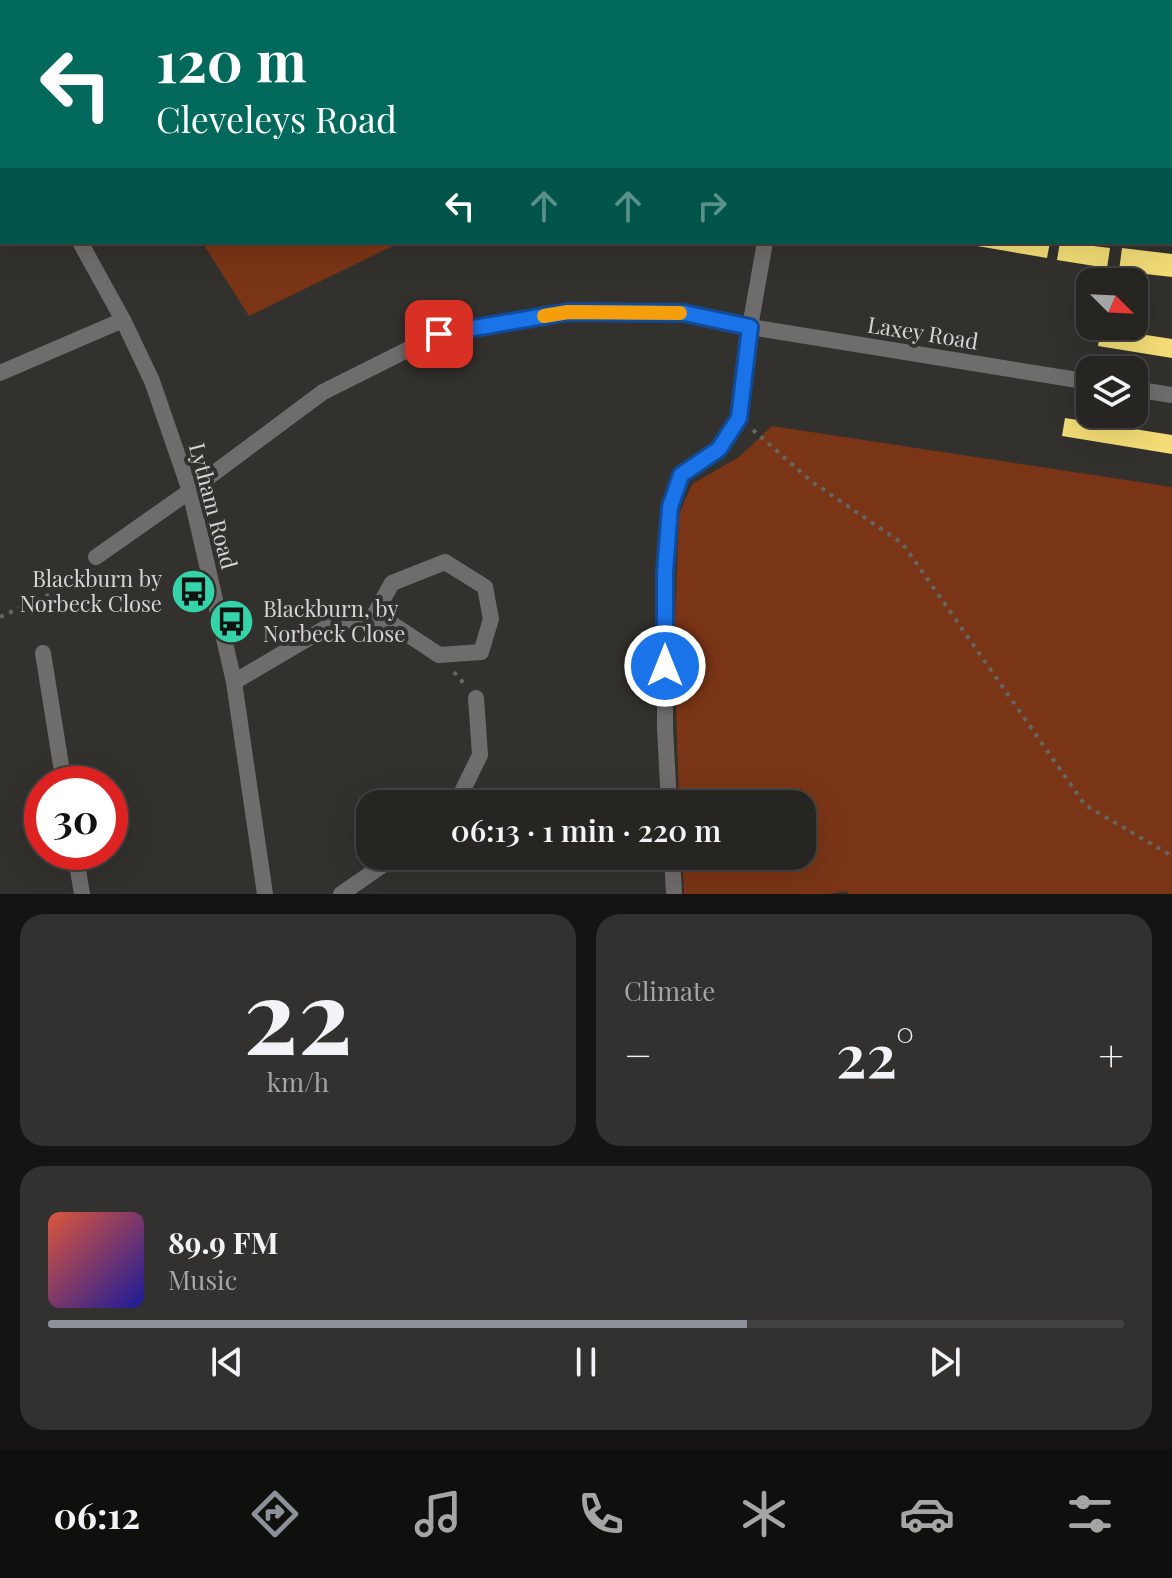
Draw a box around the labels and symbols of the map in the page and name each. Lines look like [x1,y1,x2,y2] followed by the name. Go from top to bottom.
[1076,268,1148,340] north arrow
[405,300,473,368] pin
[866,308,981,356] street label: Laxey Road
[183,439,245,572] street label: Lytham Road
[20,563,162,618] place label: Blackburn by Norbeck Close
[169,568,217,616] bus stop icon: Blackburn by Norbeck Close
[263,593,405,648] place label: Blackburn, by Norbeck Close
[208,598,256,646] bus stop icon: Blackburn, by Norbeck Close
[623,624,707,708] position arrow
[24,766,128,870] speed limit sign: 30

